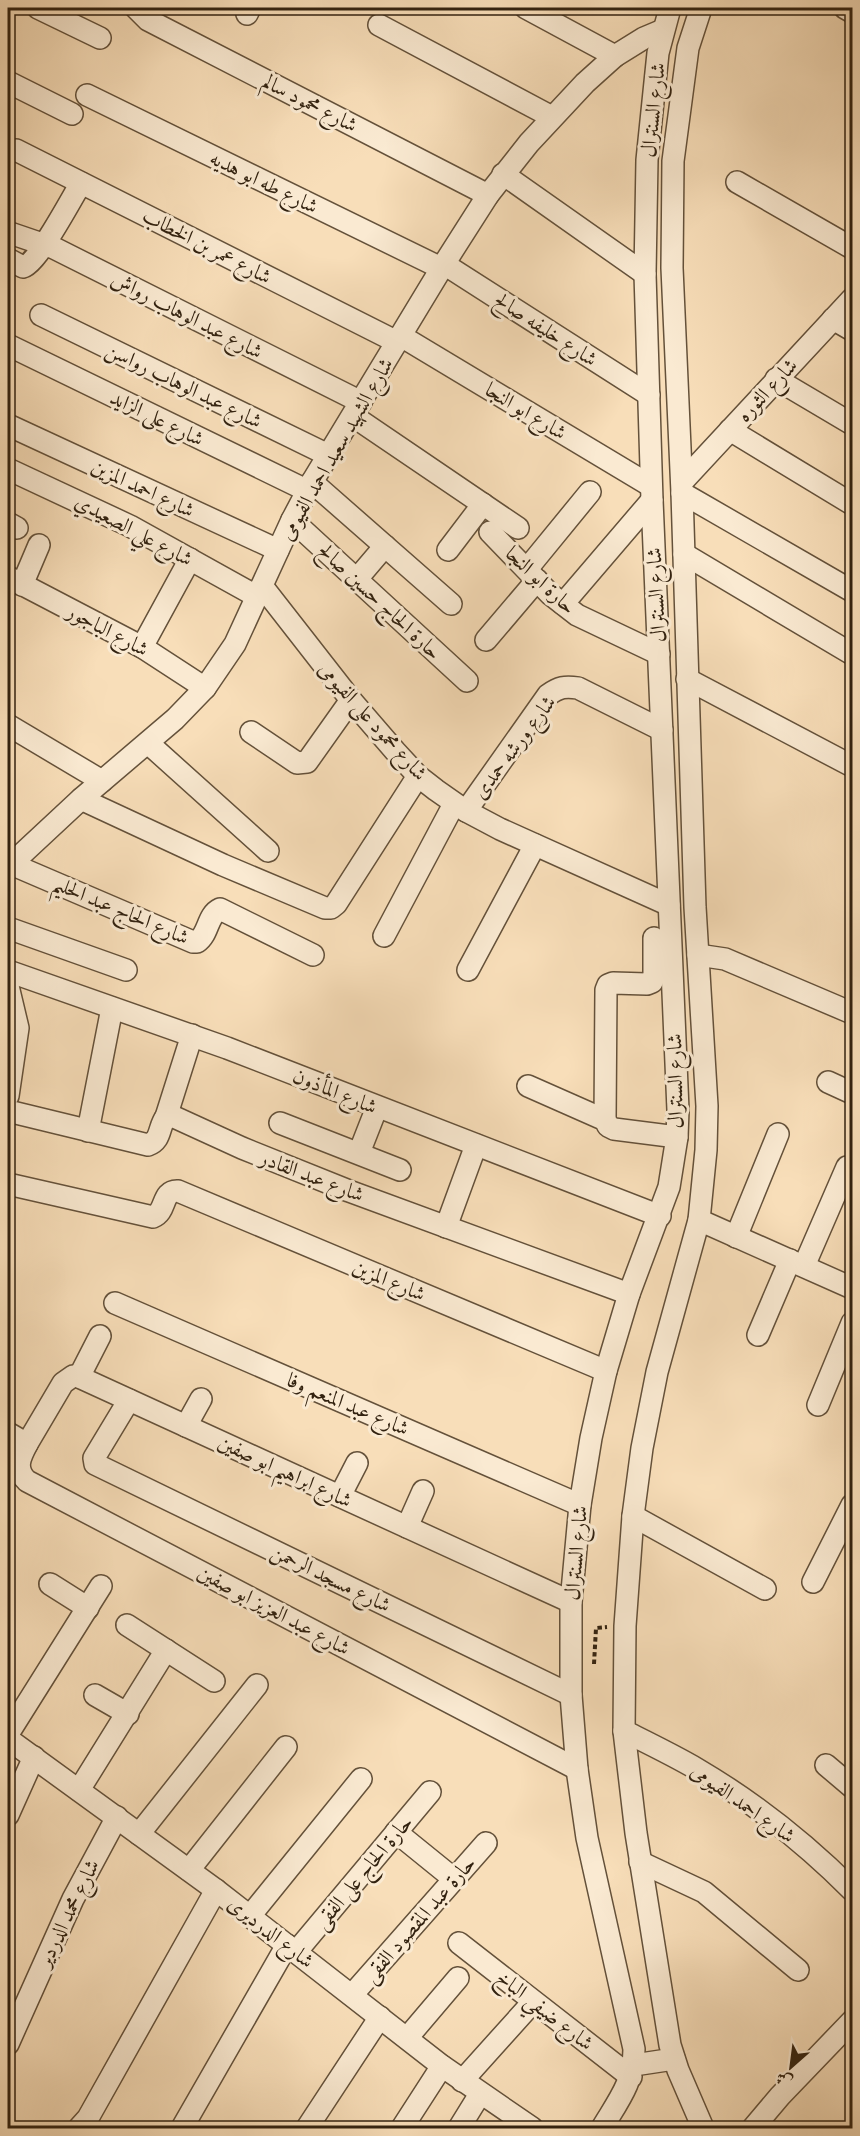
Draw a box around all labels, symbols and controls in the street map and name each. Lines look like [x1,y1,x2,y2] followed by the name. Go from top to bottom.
[636,61,676,159] street label: شارع السنترال
[256,69,362,143] street label: شارع محمود سالم
[203,146,322,224] street label: شارع طه ابو هديه
[136,203,276,294] street label: شارع عمر بن الخطاب
[105,266,267,369] street label: شارع عبد الوهاب رواش
[487,287,602,376] street label: شارع خليفه صالح
[99,337,266,439] street label: شارع عبد الوهاب رواسن
[274,353,403,548] street label: شارع الشهيد سعيد احمد الفيومى
[732,353,807,431] street label: شارع الثوره
[478,377,571,450] street label: شارع ابو النجا
[104,385,208,456] street label: شارع على الزايد
[85,454,198,528] street label: شارع احمد المزين
[67,489,197,578] street label: شارع علي الصعيدي
[309,538,447,669] street label: حارة الحاج حسين صالح
[499,541,581,621] street label: حارة ابو النجا
[642,547,676,643] street label: شارع السنترال
[59,598,153,667] street label: شارع الباجور
[309,657,432,789] street label: شارع محمود على الفيومى
[467,690,566,807] street label: شارع ورشه حمدى
[46,871,193,958] street label: شارع الحاج عبد الحليم
[662,1033,694,1129] street label: شارع السنترال
[287,1060,382,1124] street label: شارع المأذون
[253,1144,367,1212] street label: شارع عبد القادر
[347,1254,429,1312] street label: شارع المزين
[280,1367,413,1448] street label: شارع عبد المنعم وفا
[210,1430,356,1521] street label: شارع ابراهيم ابو صفين
[560,1505,598,1602] street label: شارع السنترال
[265,1539,395,1623] street label: شارع مسجد الرحمن
[191,1560,354,1666] street label: شارع عبد العزيز ابو صفين
[683,1758,800,1853] street label: شارع احمد الفيومى
[308,1810,423,1938] street label: حارة الحاج على الفقى
[358,1851,483,1989] street label: حارة عبد المقصود الفقى
[31,1855,110,1975] street label: شارع محمد الدردير
[219,1891,319,1978] street label: شارع الدرديرى
[487,1965,598,2062] street label: شارع ضيفي الباخ
[761,2037,821,2097] north arrow
[773,2066,797,2091] text: ش

